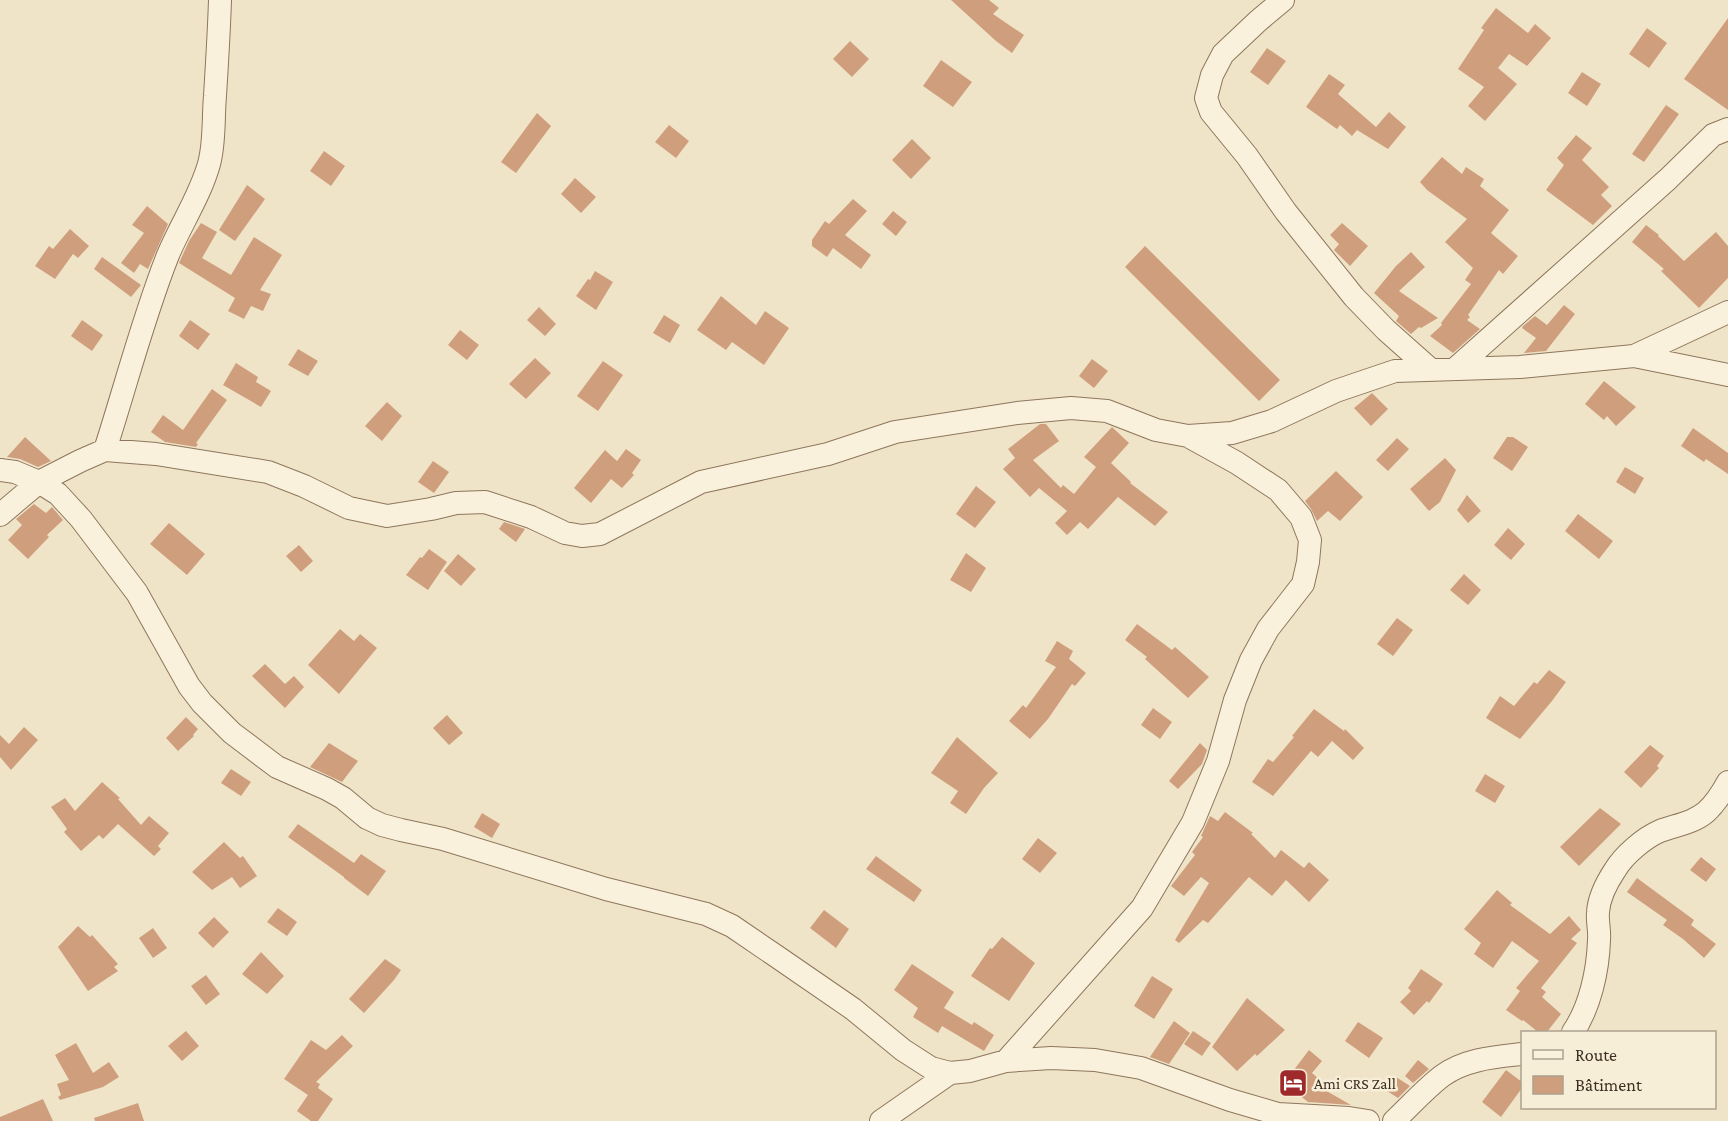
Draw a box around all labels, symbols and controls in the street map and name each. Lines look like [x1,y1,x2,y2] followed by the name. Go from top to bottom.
[1521,1031,1716,1109] legend
[1575,1045,1617,1065] text: Route
[1277,1067,1309,1099] hotel icon: Ami CRS Zall
[1314,1075,1396,1092] place label: Ami CRS Zall
[1575,1075,1643,1095] text: Bâtiment

